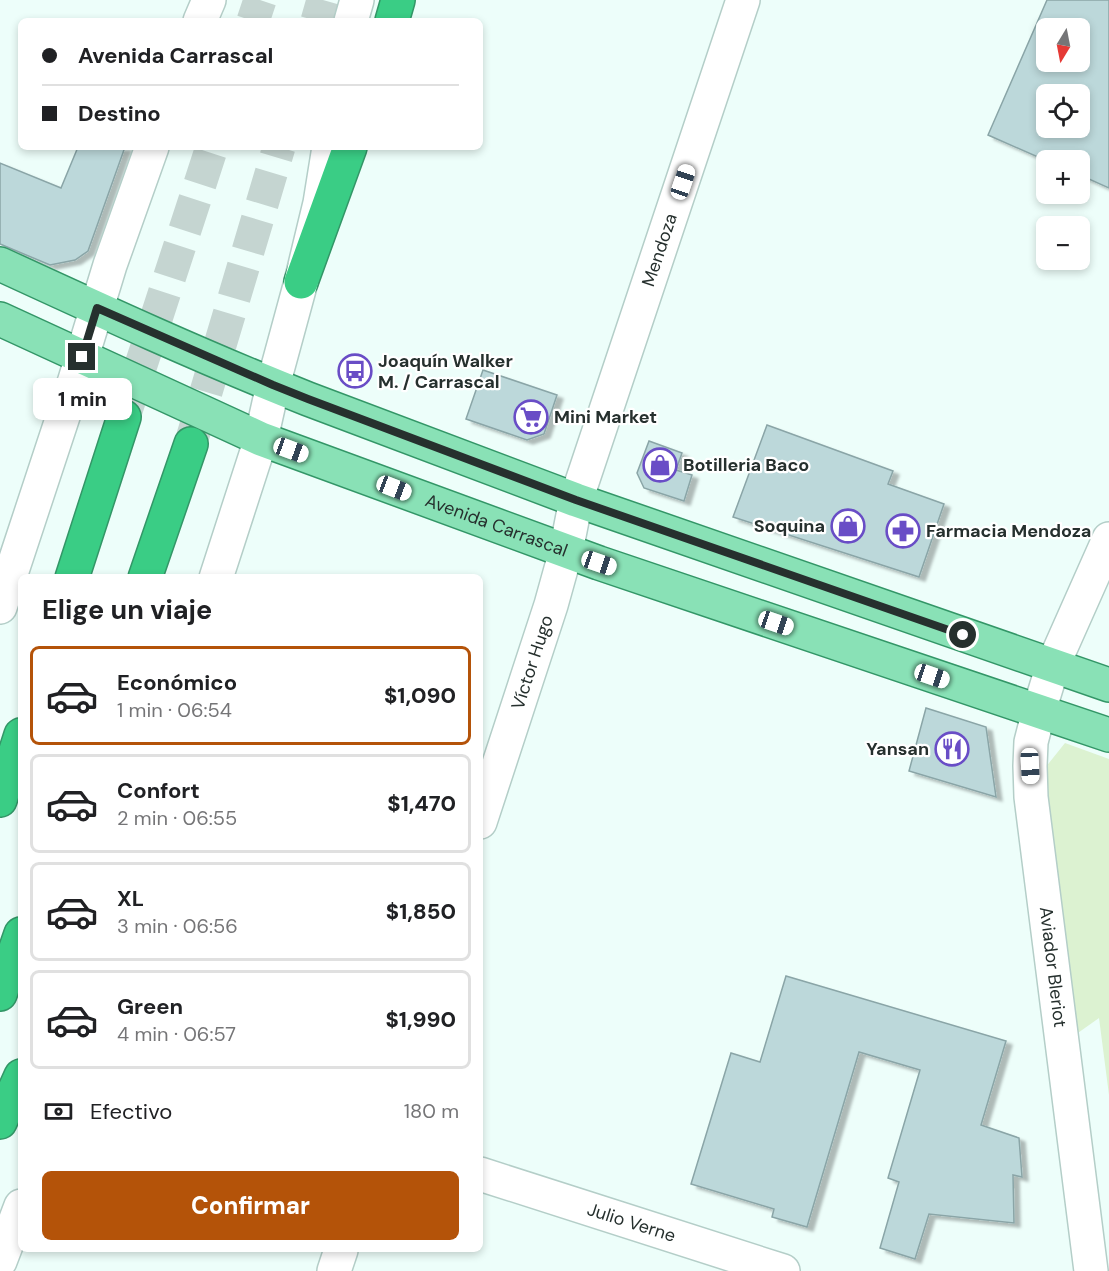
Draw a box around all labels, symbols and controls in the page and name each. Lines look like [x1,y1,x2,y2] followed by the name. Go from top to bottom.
[1036,18,1090,72] north arrow
[1036,18,1090,270] map controls
[78,41,273,70] text: Avenida Carrascal
[1036,84,1090,138] button: locate
[78,99,161,128] text: Destino
[1036,150,1090,204] button: +
[669,162,697,202] car
[636,210,683,290] street label: Mendoza
[1036,216,1090,270] button: −
[68,343,95,370] route end
[378,349,513,394] place label: Joaquín Walker M. / Carrascal
[337,353,373,389] bus stop icon: Joaquín Walker M. / Carrascal
[32,378,132,420] callout: 1 min
[58,386,107,412] text: 1 min
[513,399,549,435] supermarket icon: Mini Market
[554,405,657,429] place label: Mini Market
[271,435,311,465] car
[642,447,678,483] shop icon: Botilleria Baco
[683,453,809,477] place label: Botilleria Baco
[374,473,414,503] car
[422,488,571,562] street label: Avenida Carrascal
[830,508,866,544] shop icon: Soquina
[885,513,921,549] pharmacy icon: Farmacia Mendoza
[754,514,825,538] place label: Soquina
[926,519,1091,543] place label: Farmacia Mendoza
[579,549,619,577] car
[42,592,212,627] text: Elige un viaje
[756,609,796,637] car
[506,612,559,713] street label: Víctor Hugo
[949,621,976,648] route start
[912,662,952,690] car
[117,668,237,697] text: Económico
[45,669,99,723] icon: car
[384,681,456,710] text: $1,090
[117,697,232,723] text: 1 min · 06:54
[934,731,970,767] restaurant icon: Yansan
[866,737,929,761] place label: Yansan
[1020,748,1040,784] car
[117,776,200,805] text: Confort
[45,777,99,831] icon: car
[387,789,456,818] text: $1,470
[117,805,237,831] text: 2 min · 06:55
[117,884,144,913] text: XL
[45,885,99,939] icon: car
[386,897,456,926] text: $1,850
[1034,905,1072,1029] street label: Aviador Bleriot
[117,913,238,939] text: 3 min · 06:56
[117,992,183,1021] text: Green
[45,993,99,1047] icon: car
[386,1005,456,1034] text: $1,990
[117,1021,236,1047] text: 4 min · 06:57
[42,1095,75,1128] icon: cash
[90,1097,172,1126] text: Efectivo
[404,1098,459,1124] text: 180 m
[42,1171,459,1240] button: Confirmar
[584,1197,679,1248] street label: Julio Verne

